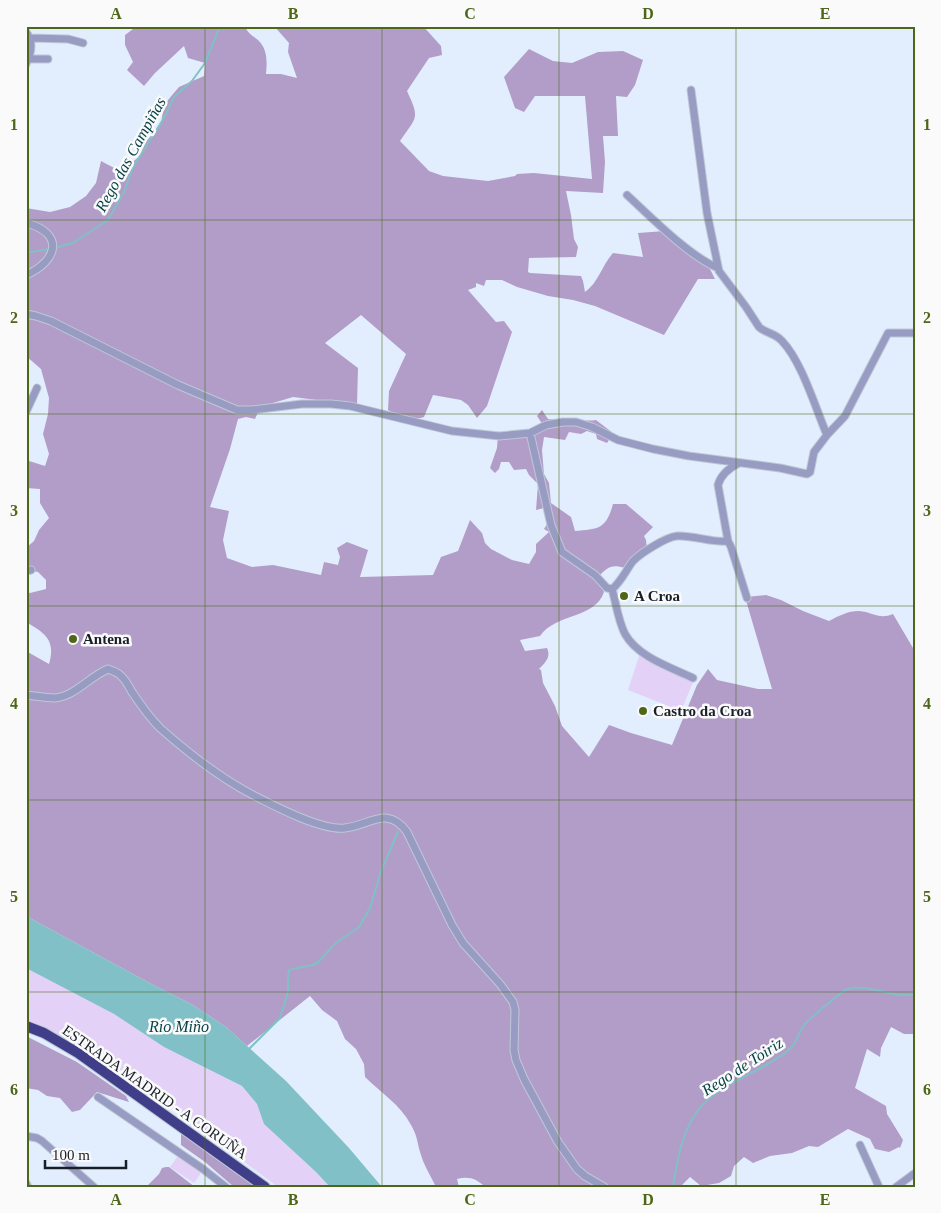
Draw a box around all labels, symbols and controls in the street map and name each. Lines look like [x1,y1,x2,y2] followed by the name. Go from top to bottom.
[110,5,122,22] text: A
[288,5,299,22] text: B
[464,5,476,22] text: C
[642,5,654,22] text: D
[820,5,830,22] text: E
[91,94,170,216] water label: Rego das Campiñas
[10,116,18,133] text: 1
[923,116,931,133] text: 1
[10,309,18,326] text: 2
[923,309,931,326] text: 2
[10,502,18,519] text: 3
[923,502,931,519] text: 3
[634,588,680,604] place label: A Croa
[618,590,630,602] marker: A Croa
[83,631,130,647] place label: Antena
[67,633,79,645] marker: Antena
[10,695,18,712] text: 4
[923,695,931,712] text: 4
[653,703,752,719] place label: Castro da Croa
[637,705,649,717] marker: Castro da Croa
[10,888,18,905] text: 5
[923,888,931,905] text: 5
[148,1018,209,1035] water label: Río Miño
[60,1022,251,1162] street label: ESTRADA MADRID - A CORUÑA
[698,1034,787,1100] water label: Rego de Toiriz
[10,1081,18,1098] text: 6
[923,1081,931,1098] text: 6
[45,1138,126,1170] scale bar
[52,1147,90,1163] text: 100 m
[110,1191,122,1208] text: A
[288,1191,299,1208] text: B
[464,1191,476,1208] text: C
[642,1191,654,1208] text: D
[820,1191,830,1208] text: E

